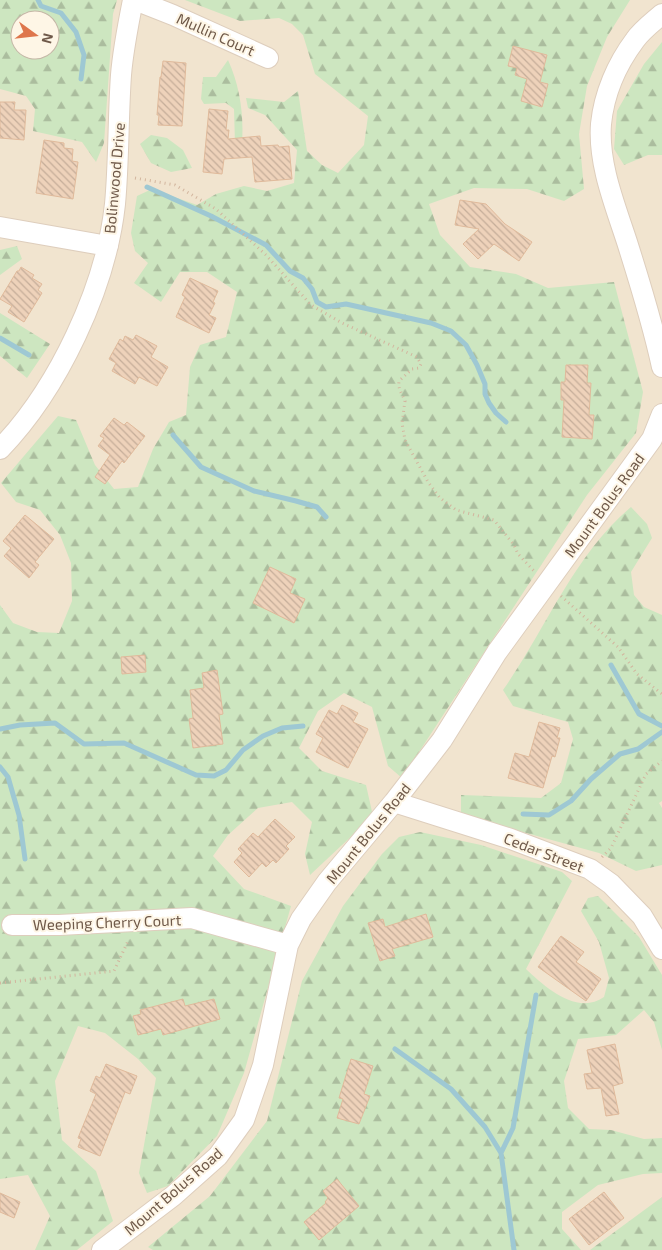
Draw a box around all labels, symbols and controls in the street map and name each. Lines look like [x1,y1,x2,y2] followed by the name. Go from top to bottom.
[174,9,258,59] street label: Mullin Court
[10,10,60,60] north arrow
[39,31,58,46] text: N
[100,122,128,234] street label: Bolinwood Drive
[560,449,648,561] street label: Mount Bolus Road
[322,779,414,887] street label: Mount Bolus Road
[501,829,587,876] street label: Cedar Street
[32,910,182,934] street label: Weeping Cherry Court
[120,1143,226,1239] street label: Mount Bolus Road

